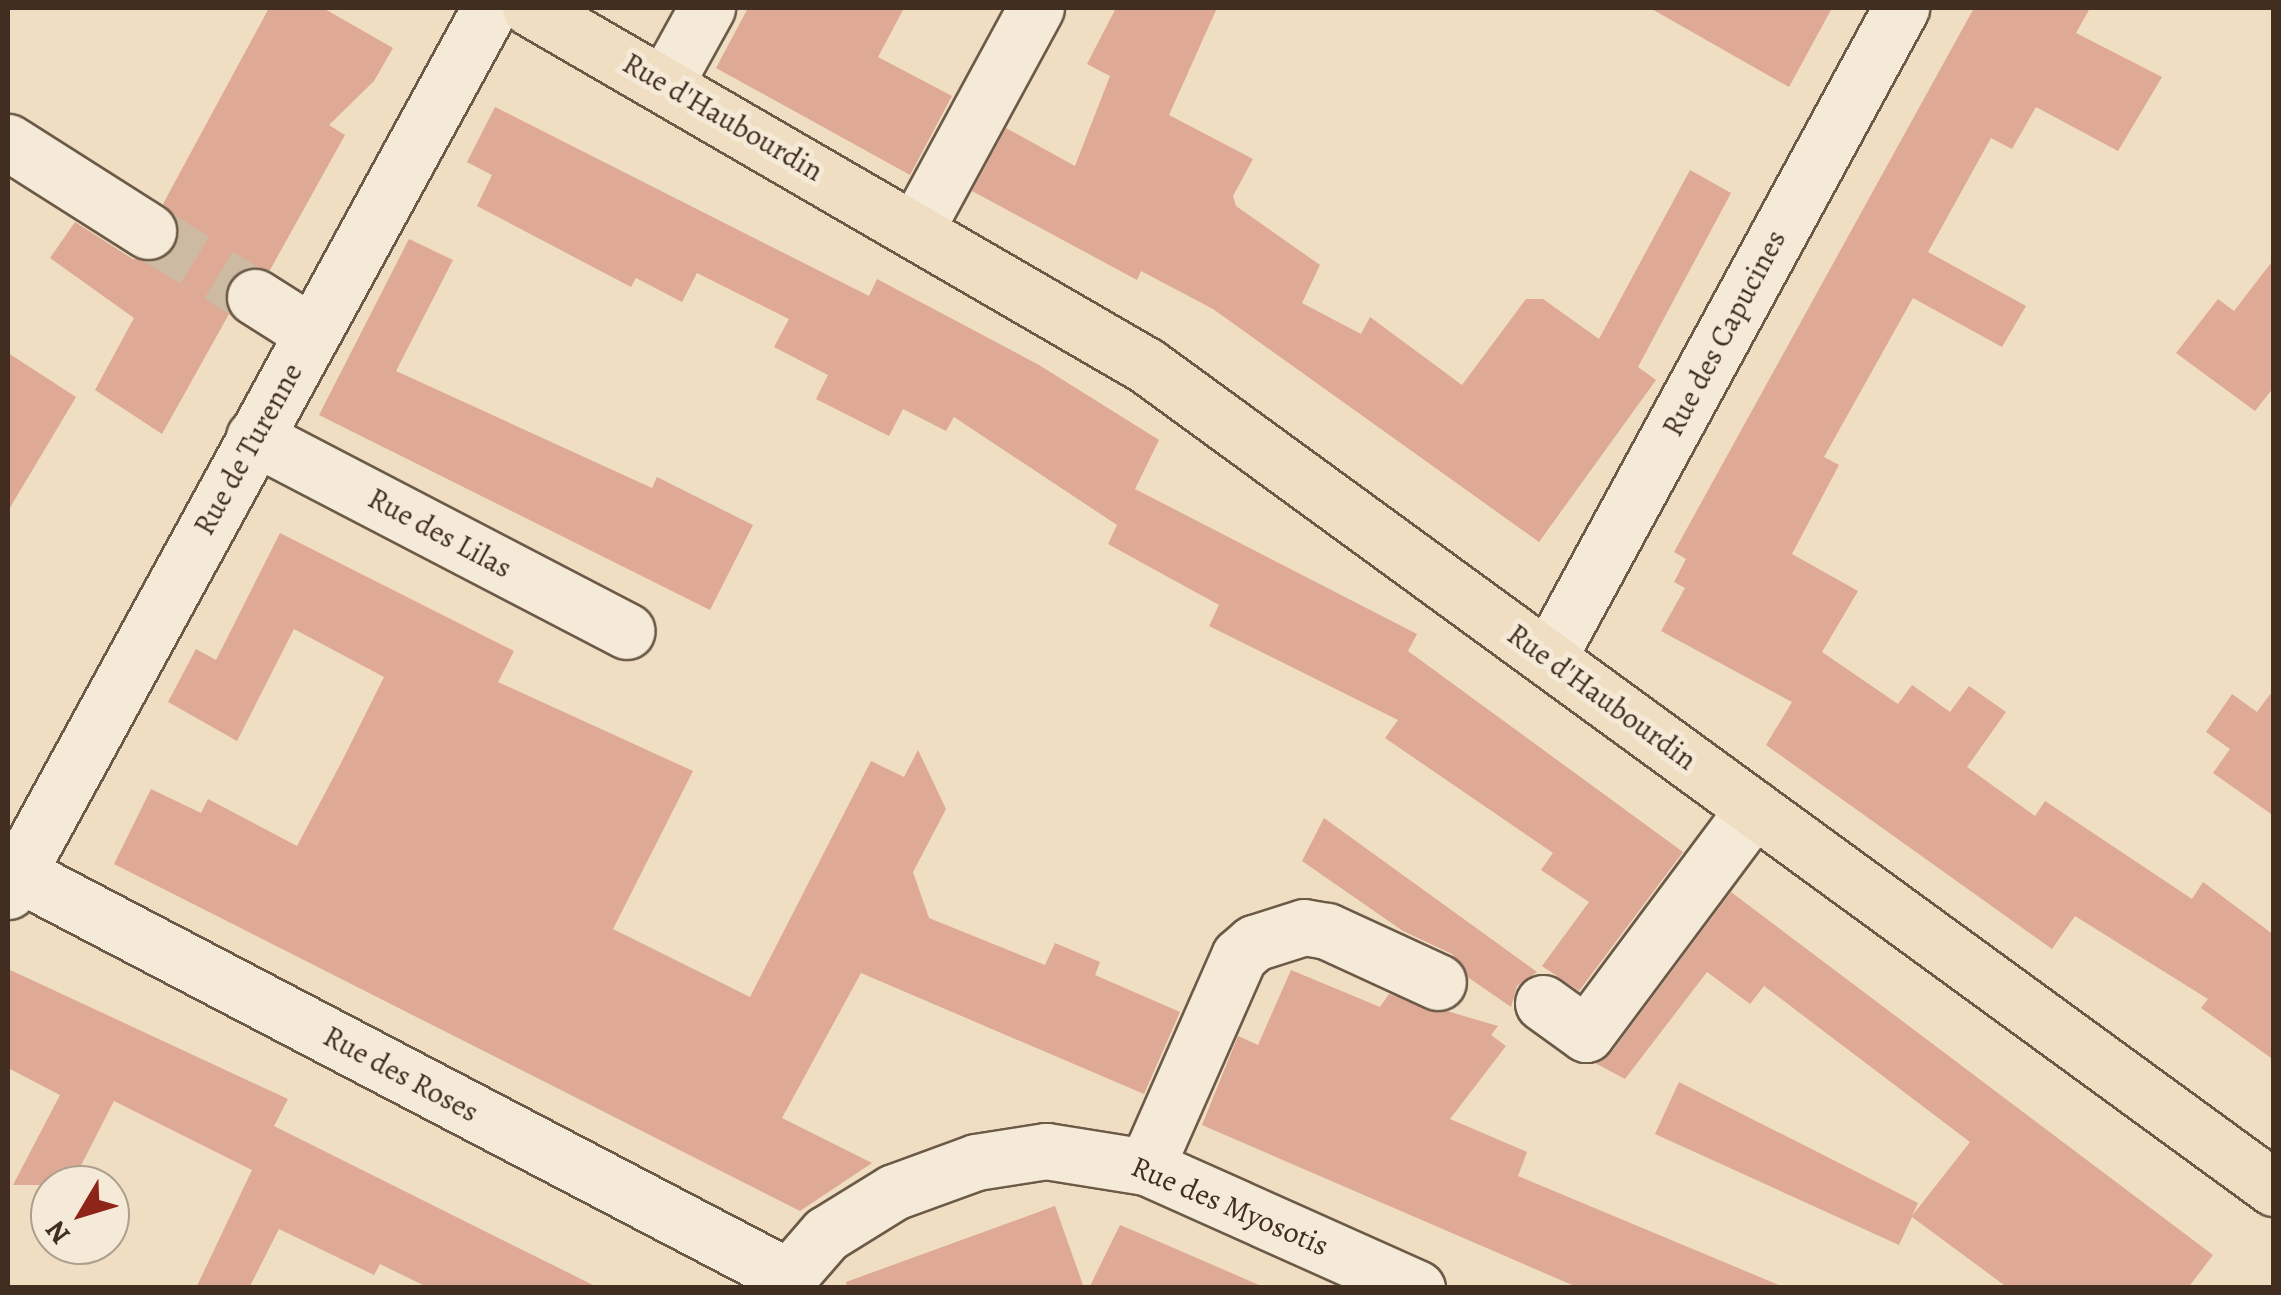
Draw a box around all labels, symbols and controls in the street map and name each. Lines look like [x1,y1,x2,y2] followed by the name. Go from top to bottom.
[616,45,830,189] street label: Rue d'Haubourdin
[1654,224,1794,442] street label: Rue des Capucines
[186,357,310,541] street label: Rue de Turenne
[362,480,518,586] street label: Rue des Lilas
[1500,616,1704,778] street label: Rue d'Haubourdin
[317,1018,485,1130] street label: Rue des Roses
[1126,1148,1334,1264] street label: Rue des Myosotis
[30,1165,130,1265] north arrow
[37,1213,79,1252] text: N

